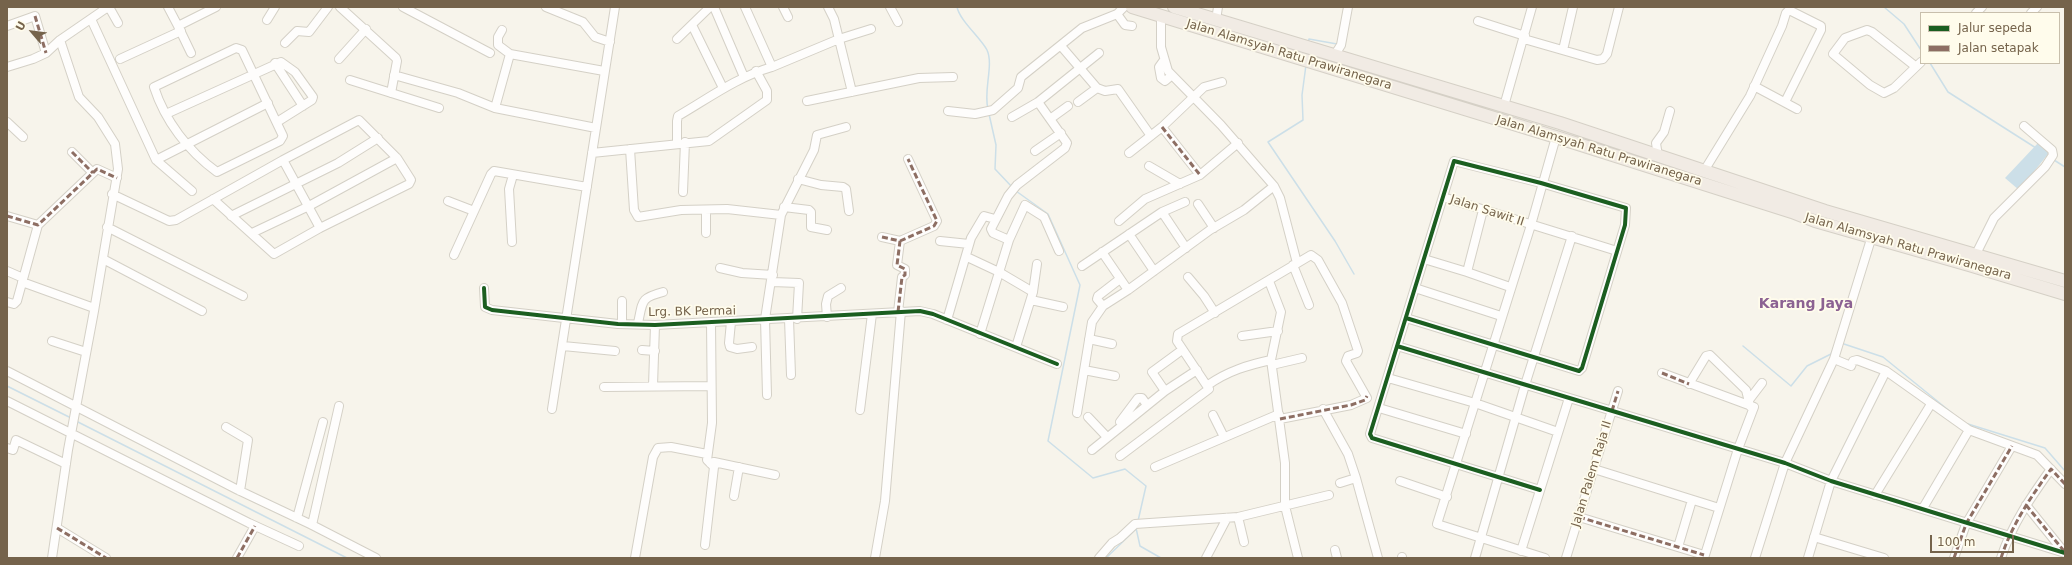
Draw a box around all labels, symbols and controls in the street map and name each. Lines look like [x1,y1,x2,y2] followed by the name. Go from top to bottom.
[12,12,52,52] north arrow
[1920,12,2060,64] legend
[1184,17,1394,93] street label: Jalan Alamsyah Ratu Prawiranegara
[13,19,29,33] text: U
[1958,21,2032,35] text: Jalur sepeda
[1958,41,2039,55] text: Jalan setapak
[1494,113,1704,189] street label: Jalan Alamsyah Ratu Prawiranegara
[1448,192,1526,230] street label: Jalan Sawit II
[1803,211,2013,283] street label: Jalan Alamsyah Ratu Prawiranegara
[1759,296,1853,312] district label: Karang Jaya
[648,304,736,320] street label: Lrg. BK Permai
[1569,419,1615,529] street label: Jalan Palem Raja II
[1932,527,2016,553] scale bar
[1937,535,1975,549] text: 100 m

